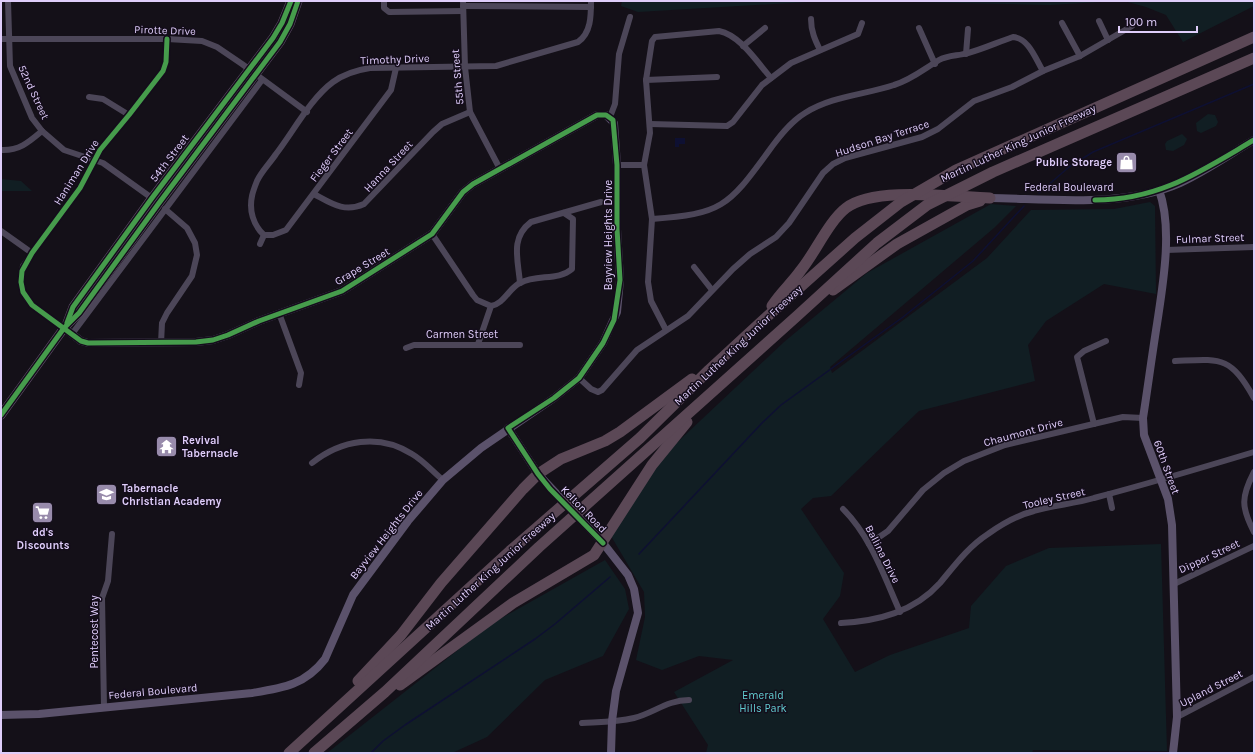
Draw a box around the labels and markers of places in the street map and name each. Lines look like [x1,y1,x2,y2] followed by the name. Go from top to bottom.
[1114,149,1140,175] shop icon: Public Storage
[1036,156,1112,169] place label: Public Storage
[154,433,180,459] temple icon: Revival Tabernacle
[182,434,239,460] place label: Revival Tabernacle
[93,481,119,507] school or university icon: Tabernacle Christian Academy
[122,482,222,508] place label: Tabernacle Christian Academy
[30,499,56,525] supermarket icon: dd's Discounts
[17,526,70,552] place label: dd's Discounts

